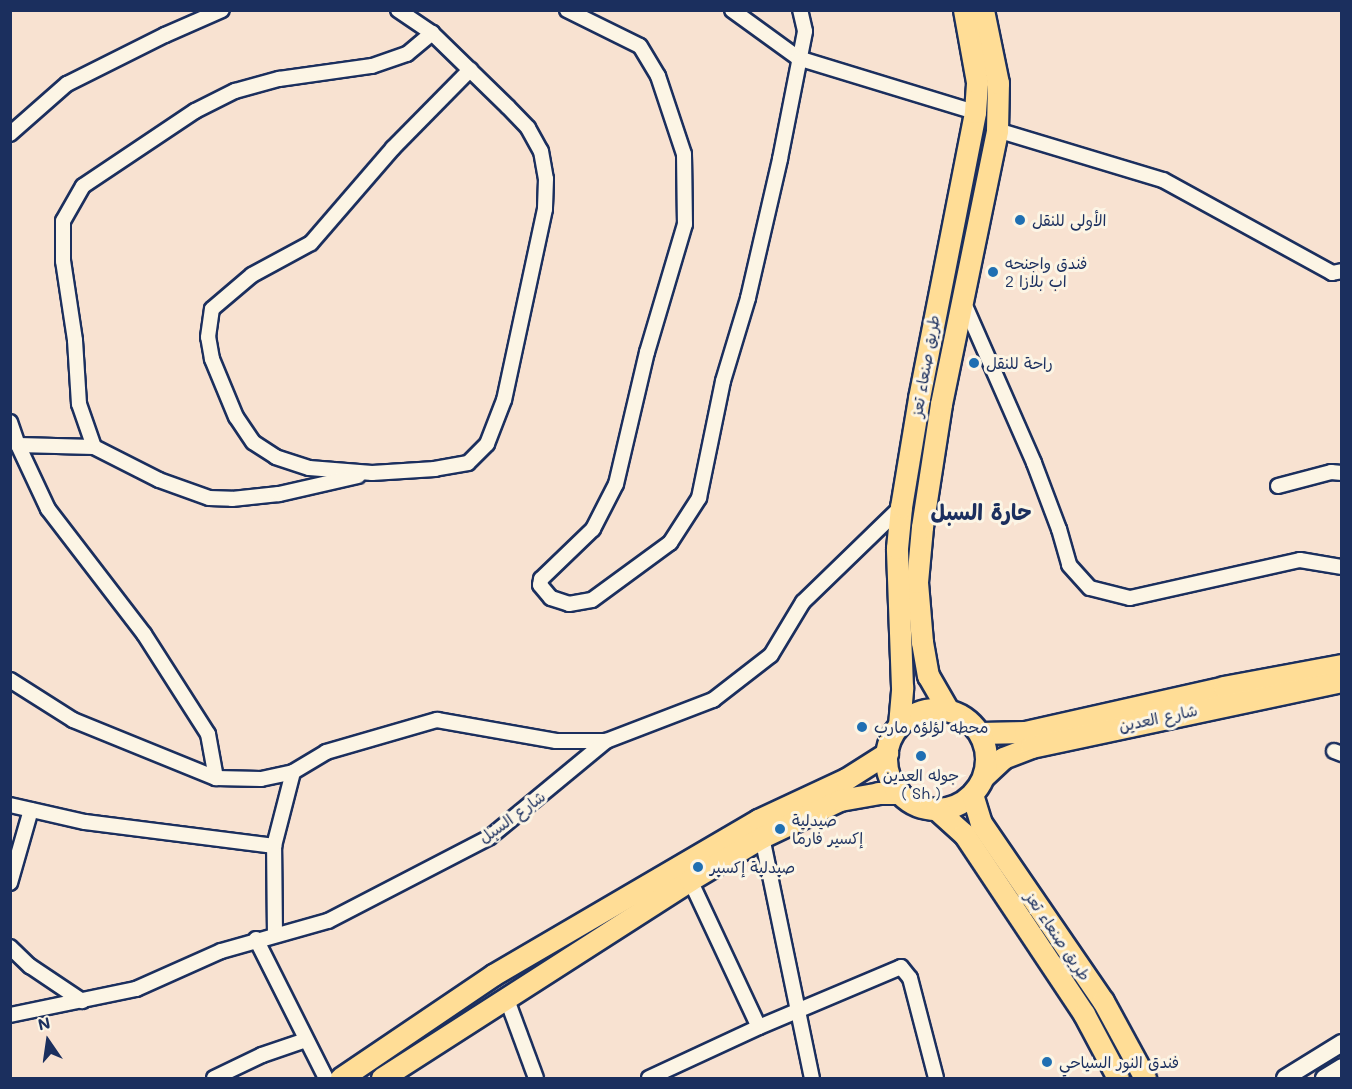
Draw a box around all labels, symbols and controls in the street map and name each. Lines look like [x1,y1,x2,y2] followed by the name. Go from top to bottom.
[1032,210,1107,230] place label: الأولى للنقل
[1013,213,1027,227] marker: الأولى للنقل
[1005,253,1087,291] place label: فندق واجنحه اب بلازا 2
[986,265,1000,279] marker: فندق واجنحه اب بلازا 2
[907,313,943,419] street label: طريق صنعاء تعز
[986,353,1053,373] place label: راحة للنقل
[967,356,981,370] marker: راحة للنقل
[930,499,1032,525] district label: حارة السبل
[1117,700,1199,736] street label: شارع العدين
[874,717,988,737] place label: محطه لؤلؤه مارب
[855,720,869,734] marker: محطه لؤلؤه مارب
[914,749,928,763] marker: جوله العدين ( Sh )
[883,765,959,803] place label: جوله العدين ( Sh )
[475,787,549,847] street label: شارع السبل
[792,810,863,848] place label: صيدلية إكسير فارما
[773,822,787,836] marker: صيدلية إكسير فارما
[710,857,795,877] place label: صيدلية إكسير
[691,860,705,874] marker: صيدلية إكسير
[1021,888,1095,984] street label: طريق صنعاء تعز
[18,1011,78,1071] north arrow
[36,1011,52,1035] text: N
[1059,1052,1179,1072] place label: فندق النور السياحي
[1040,1055,1054,1069] marker: فندق النور السياحي

